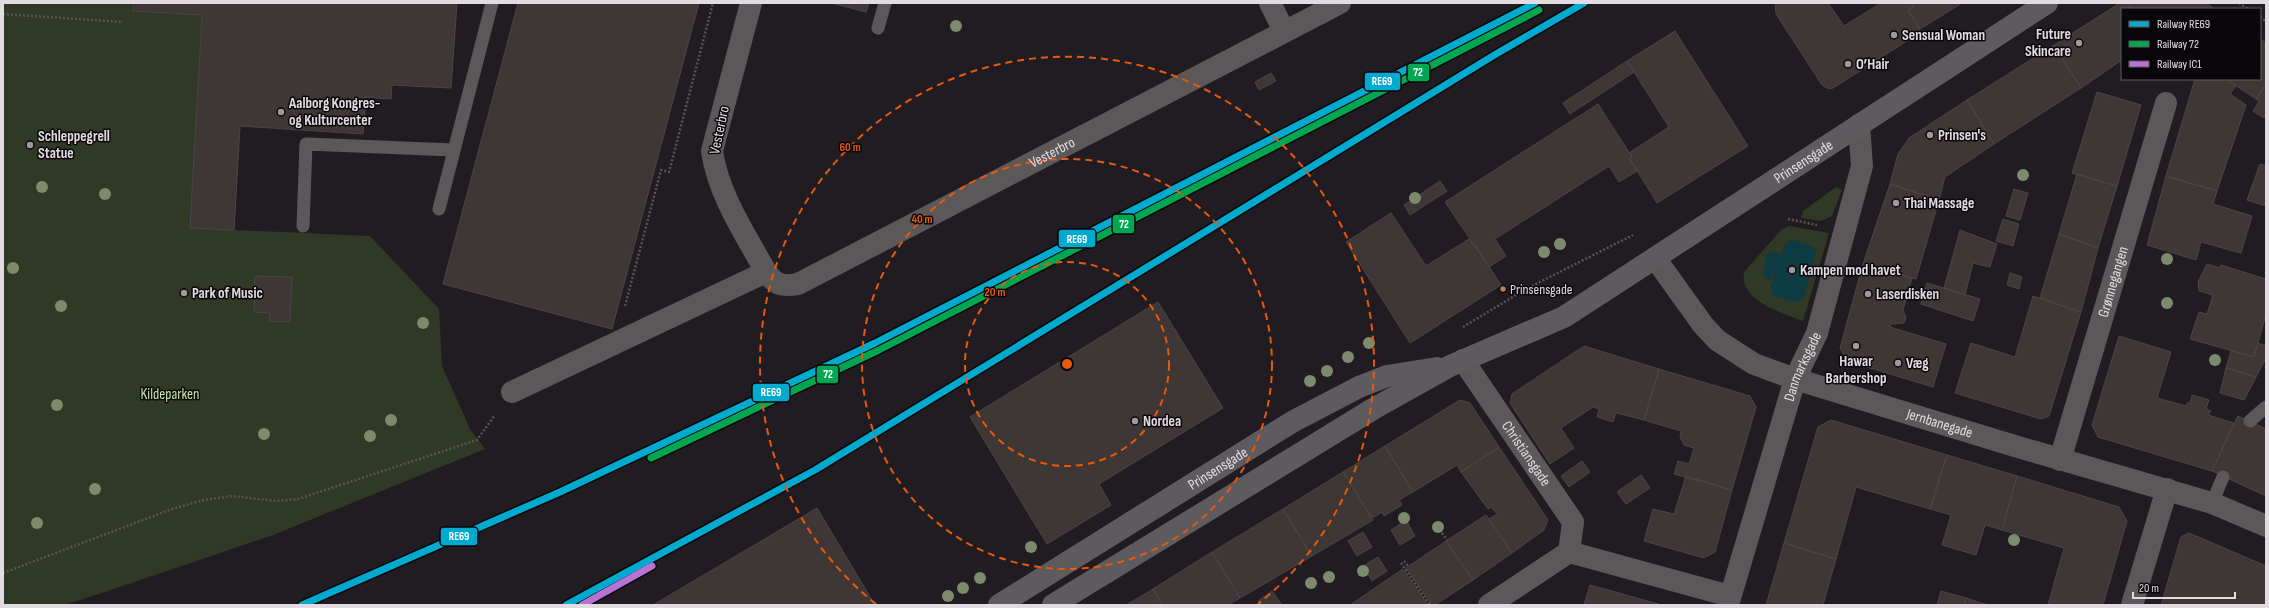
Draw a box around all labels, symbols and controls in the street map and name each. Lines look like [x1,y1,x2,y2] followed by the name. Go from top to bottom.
[2121,8,2261,80] legend
[2157,17,2210,32] text: Railway RE69
[2025,25,2071,61] place label: Future Skincare
[1902,26,1985,45] place label: Sensual Woman
[1889,30,1899,40] marker: Sensual Woman
[2157,37,2199,52] text: Railway 72
[2074,38,2084,48] marker: Future Skincare
[1856,55,1889,74] place label: O’Hair
[2157,57,2202,72] text: Railway IC1
[1843,59,1853,69] marker: O’Hair
[1407,63,1430,82] line badge: 72
[1413,66,1423,79] text: 72
[1364,72,1401,91] line badge: RE69
[1372,75,1392,88] text: RE69
[288,94,381,130] place label: Aalborg Kongres- og Kulturcenter
[705,104,734,156] street label: Vesterbro
[276,107,286,117] marker: Aalborg Kongres- og Kulturcenter
[1938,126,1986,145] place label: Prinsen's
[38,127,110,163] place label: Schleppegrell Statue
[1925,130,1935,140] marker: Prinsen's
[1026,133,1078,173] street label: Vesterbro
[1770,136,1837,188] street label: Prinsensgade
[25,140,35,150] marker: Schleppegrell Statue
[839,140,861,155] text: 60 m
[1904,194,1974,213] place label: Thai Massage
[1891,198,1901,208] marker: Thai Massage
[911,212,933,227] text: 40 m
[1112,214,1135,234] line badge: 72
[1119,218,1129,231] text: 72
[1058,229,1096,248] line badge: RE69
[1067,233,1087,246] text: RE69
[2094,244,2133,320] street label: Grønnegangen
[1800,261,1901,280] place label: Kampen mod havet
[1787,265,1797,275] marker: Kampen mod havet
[1510,281,1572,298] place label: Prinsensgade
[192,284,263,303] place label: Park of Music
[1498,284,1508,294] marker: Prinsensgade
[985,285,1005,300] text: 20 m
[1876,285,1939,304] place label: Laserdisken
[179,288,189,298] marker: Park of Music
[1863,289,1873,299] marker: Laserdisken
[1780,329,1826,404] street label: Danmarksgade
[1851,341,1861,351] marker: Hawar Barbershop
[1826,352,1886,388] place label: Hawar Barbershop
[1906,354,1929,373] place label: Væg
[1060,357,1074,371] centre of rings
[1893,358,1903,368] marker: Væg
[816,365,839,384] line badge: 72
[823,368,833,381] text: 72
[752,383,790,402] line badge: RE69
[141,385,199,404] park label: Kildeparken
[761,386,781,399] text: RE69
[1903,404,1975,443] street label: Jernbanegade
[1143,412,1181,431] place label: Nordea
[1130,416,1140,426] marker: Nordea
[1497,417,1555,490] street label: Christiansgade
[1185,443,1251,495] street label: Prinsensgade
[440,527,478,546] line badge: RE69
[449,530,469,543] text: RE69
[2133,574,2235,600] scale bar
[2139,581,2159,596] text: 20 m

